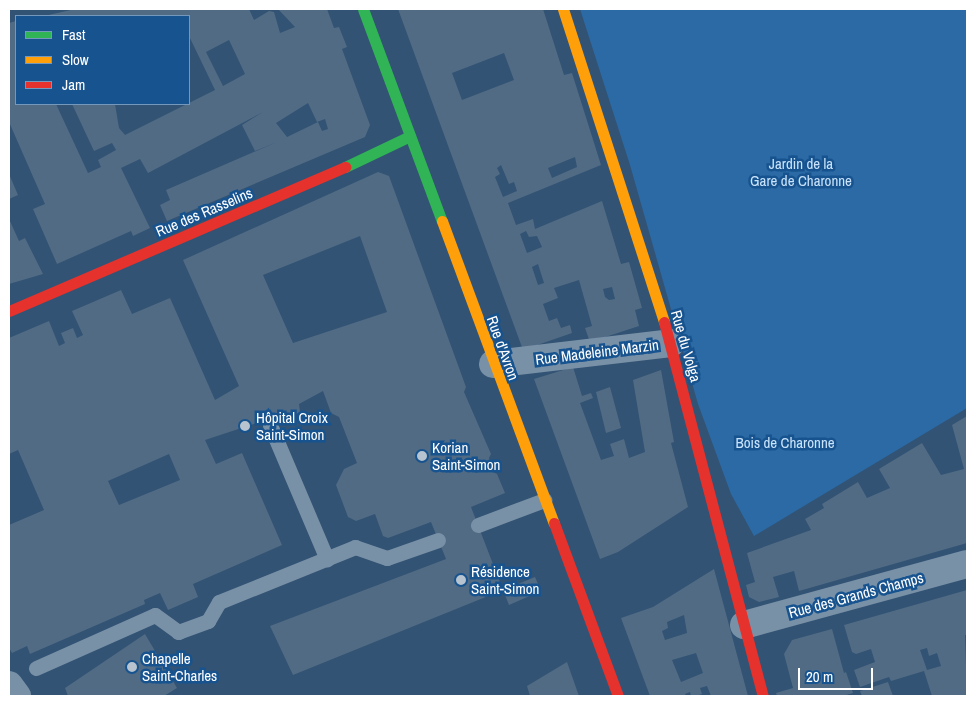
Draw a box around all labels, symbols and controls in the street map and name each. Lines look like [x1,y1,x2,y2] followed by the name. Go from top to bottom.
[15,15,190,105] legend
[62,24,85,45] text: Fast
[62,49,89,70] text: Slow
[62,74,85,95] text: Jam
[750,154,852,189] park label: Jardin de la Gare de Charonne
[153,184,255,240] street label: Rue des Rasselins
[667,308,705,384] street label: Rue du Volga
[483,313,523,383] street label: Rue d'Avron
[534,335,660,369] street label: Rue Madeleine Marzin
[256,408,328,443] place label: Hôpital Croix Saint-Simon
[238,419,252,433] marker: Hôpital Croix Saint-Simon
[735,434,835,452] park label: Bois de Charonne
[432,438,500,473] place label: Korian Saint-Simon
[416,450,428,462] marker: Korian Saint-Simon
[471,562,539,597] place label: Résidence Saint-Simon
[787,568,925,622] street label: Rue des Grands Champs
[455,574,467,586] marker: Résidence Saint-Simon
[142,649,217,684] place label: Chapelle Saint-Charles
[801,658,876,690] scale bar
[126,661,138,673] marker: Chapelle Saint-Charles
[806,666,833,687] text: 20 m

